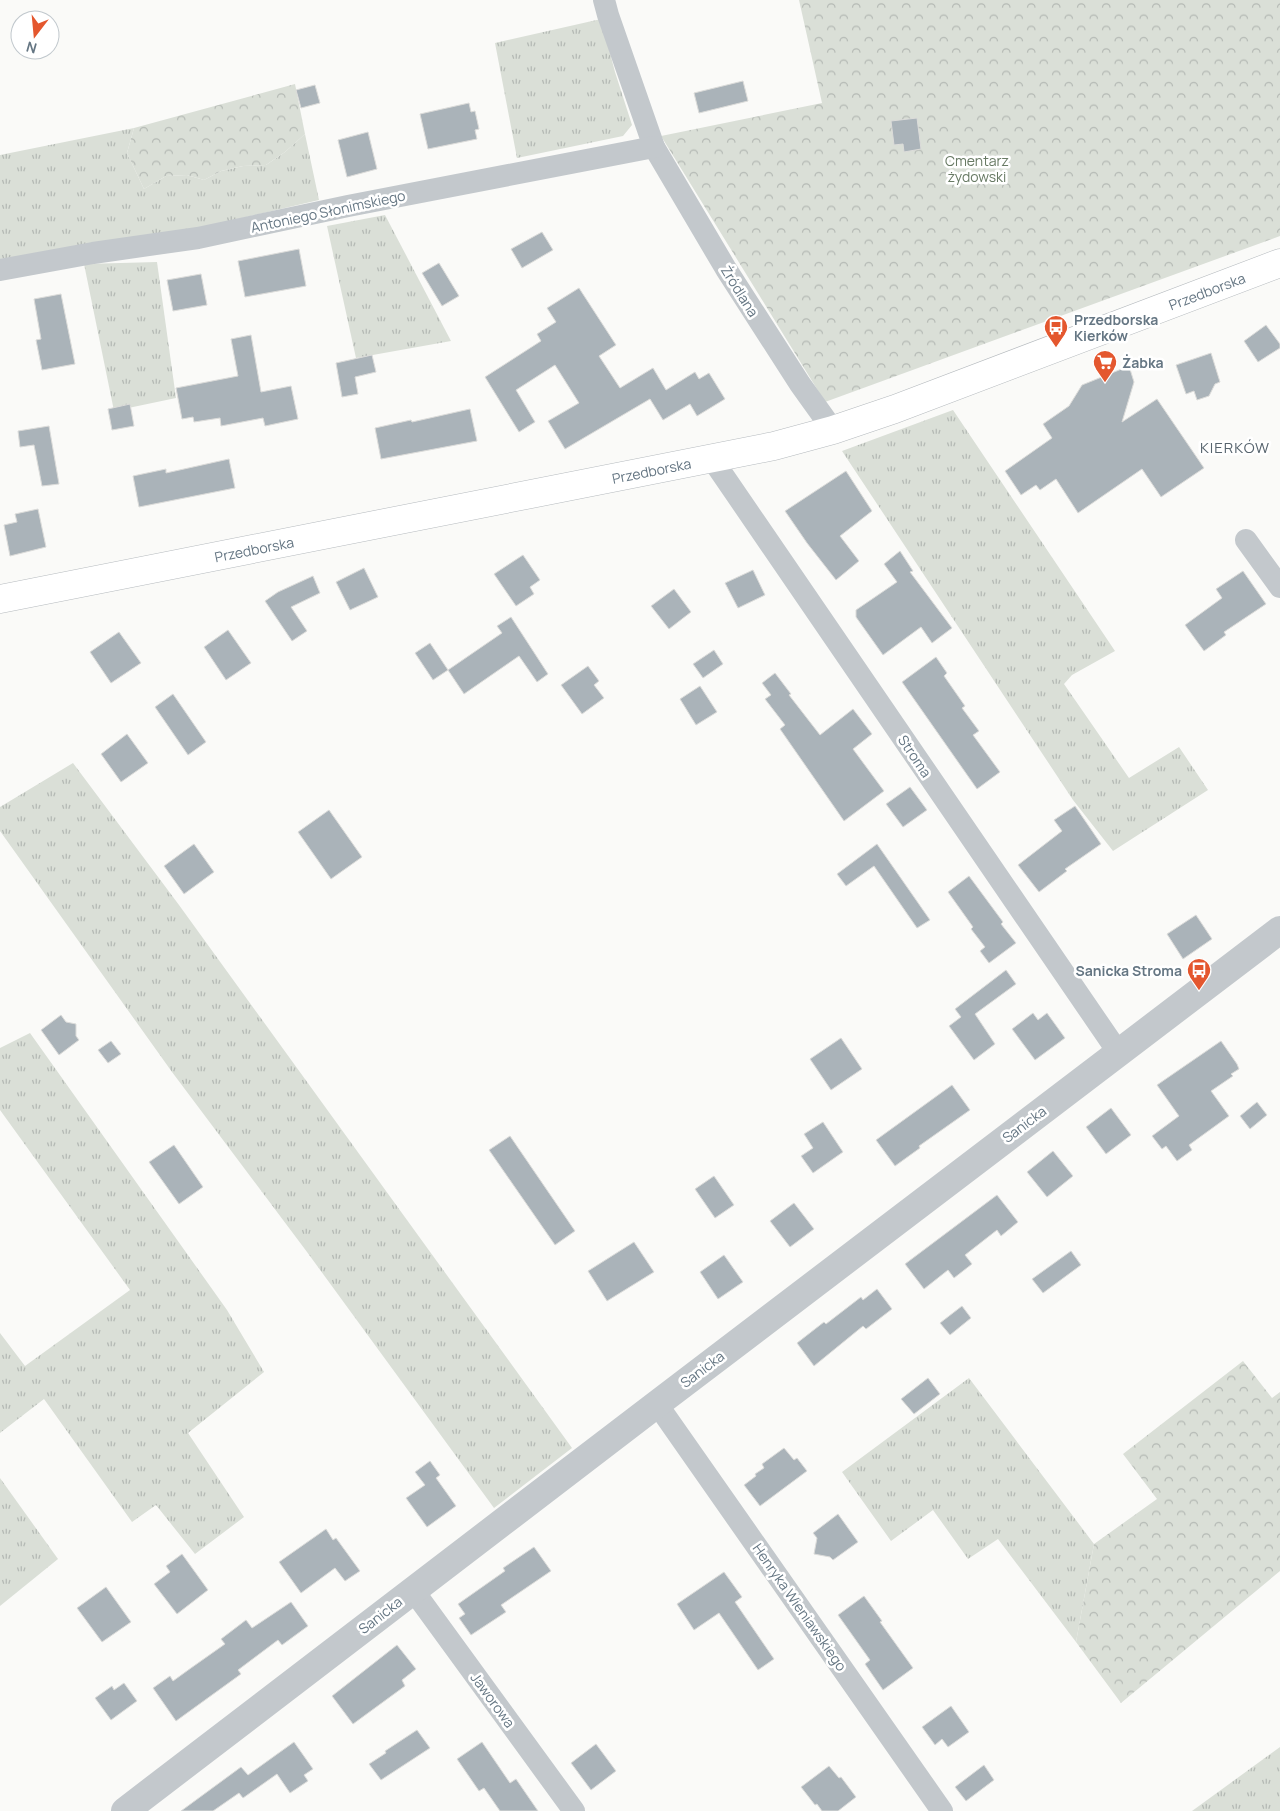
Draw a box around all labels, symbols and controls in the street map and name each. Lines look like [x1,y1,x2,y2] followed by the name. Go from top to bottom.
[10,10,60,60] north arrow
[24,37,39,58] text: N
[945,151,1009,186] park label: Cmentarz żydowski
[249,185,407,237] street label: Antoniego Słonimskiego
[717,262,763,320] street label: Źródlana
[1166,268,1248,314] street label: Przedborska
[1074,310,1158,345] place label: Przedborska Kierków
[1043,314,1069,348] bus stop icon: Przedborska Kierków
[1092,349,1118,383] supermarket icon: Żabka
[1122,353,1164,372] place label: Żabka
[1200,437,1270,458] district label: KIERKÓW
[610,453,693,487] street label: Przedborska
[213,532,295,566] street label: Przedborska
[894,731,936,781] street label: Stroma
[1186,957,1212,991] bus stop icon: Sanicka Stroma
[1076,961,1182,980] place label: Sanicka Stroma
[998,1101,1050,1147] street label: Sanicka
[676,1346,728,1392] street label: Sanicka
[749,1539,851,1675] street label: Henryka Wieniawskiego
[354,1592,406,1638] street label: Sanicka
[467,1669,519,1731] street label: Jaworowa

